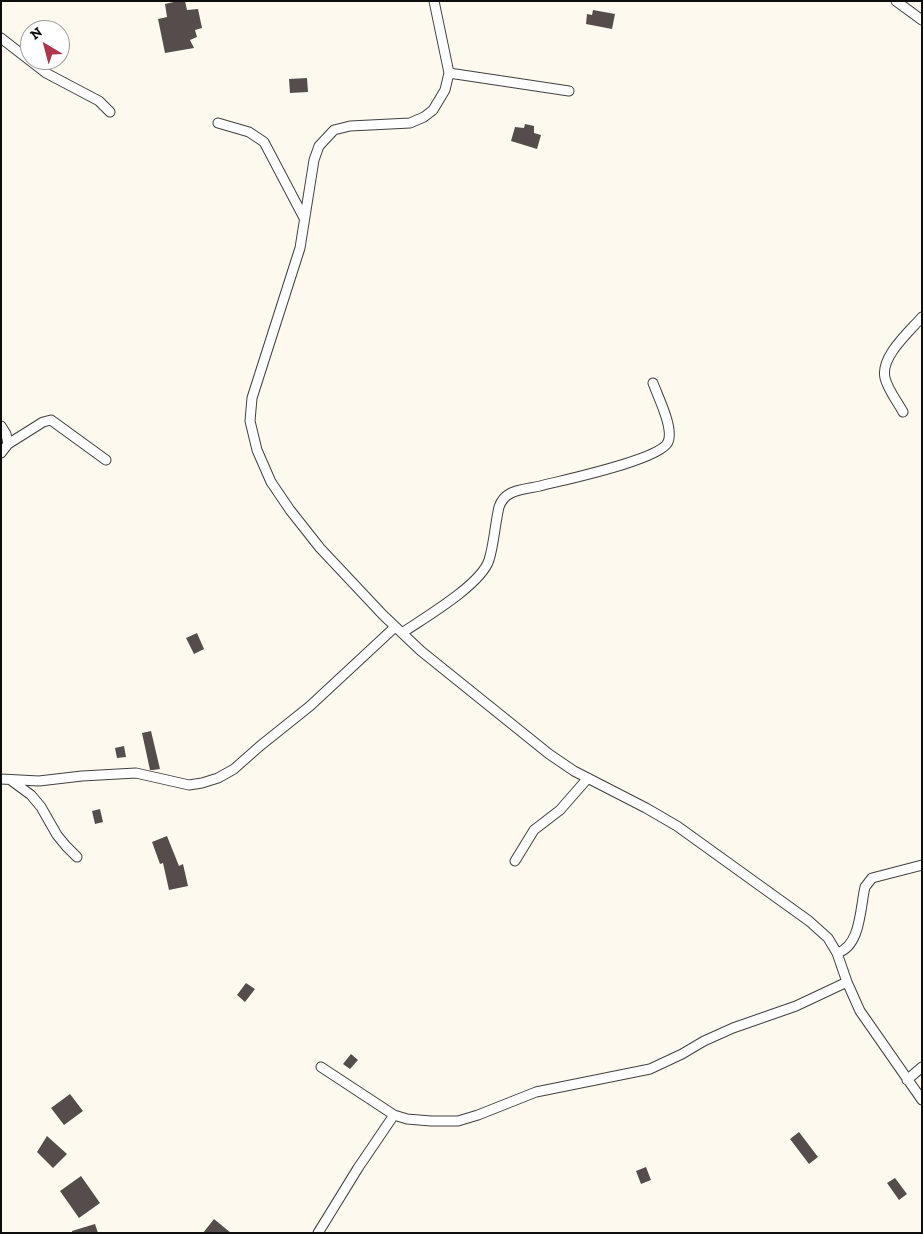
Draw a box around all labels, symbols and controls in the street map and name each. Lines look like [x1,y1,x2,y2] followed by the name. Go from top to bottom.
[20,20,70,70] north arrow
[27,23,46,43] text: N

